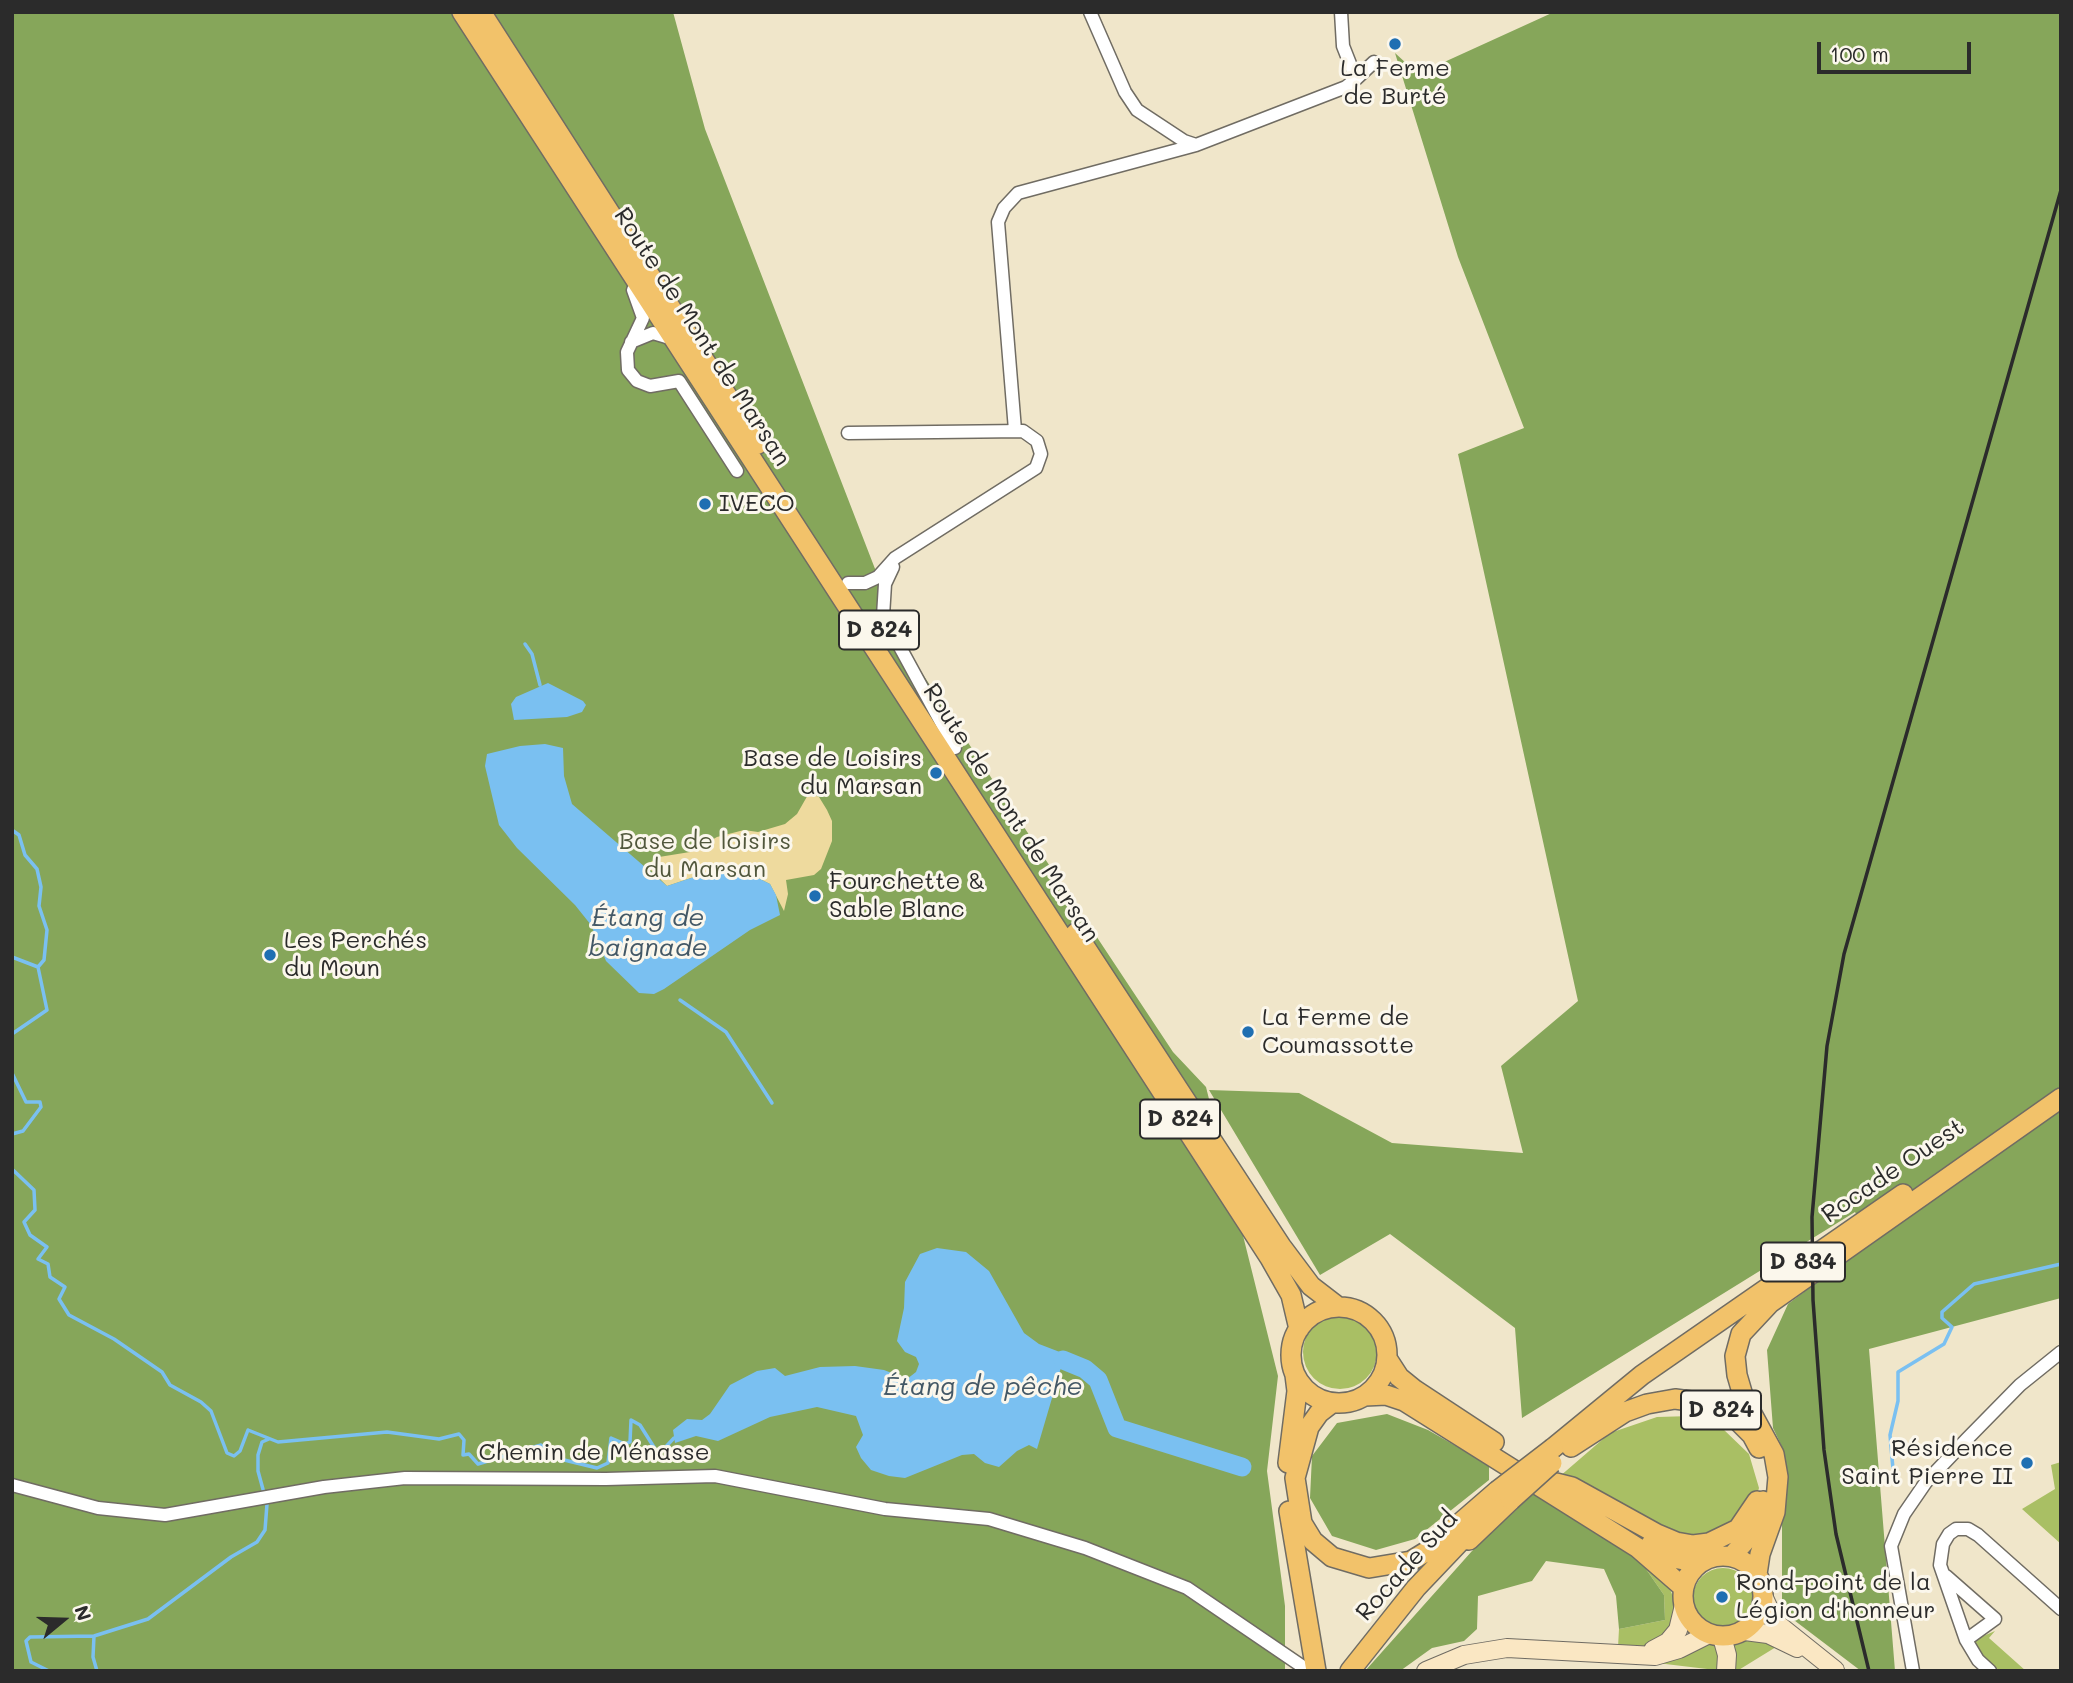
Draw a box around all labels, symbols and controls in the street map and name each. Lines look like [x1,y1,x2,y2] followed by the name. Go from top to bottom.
[1821,28,1975,72] scale bar
[1387,36,1403,52] marker: La Ferme de Burté
[1830,40,1889,67] text: 100 m
[1340,55,1450,111] place label: La Ferme de Burté
[608,202,796,472] street label: Route de Mont de Marsan
[719,490,795,518] place label: IVECO
[697,496,713,512] marker: IVECO
[839,610,919,650] road number: D 824
[917,678,1105,948] street label: Route de Mont de Marsan
[743,745,922,801] place label: Base de Loisirs du Marsan
[928,765,944,781] marker: Base de Loisirs du Marsan
[619,828,791,884] park label: Base de loisirs du Marsan
[829,868,985,924] place label: Fourchette & Sable Blanc
[807,888,823,904] marker: Fourchette & Sable Blanc
[589,902,707,964] water label: Étang de baignade
[284,927,427,983] place label: Les Perchés du Moun
[262,947,278,963] marker: Les Perchés du Moun
[1262,1004,1414,1060] place label: La Ferme de Coumassotte
[1240,1024,1256,1040] marker: La Ferme de Coumassotte
[1140,1100,1220,1138] road number: D 824
[1816,1113,1970,1229] street label: Rocade Ouest
[1761,1242,1845,1282] road number: D 834
[883,1371,1083,1403] water label: Étang de pêche
[1681,1390,1761,1429] road number: D 824
[1841,1435,2013,1491] place label: Résidence Saint Pierre II
[478,1439,710,1467] street label: Chemin de Ménasse
[2019,1455,2035,1471] marker: Résidence Saint Pierre II
[1350,1505,1464,1627] street label: Rocade Sud
[1736,1569,1935,1625] place label: Rond-point de la Légion d'honneur
[28,1585,98,1655] north arrow
[1714,1589,1730,1605] marker: Rond-point de la Légion d'honneur
[69,1602,97,1624] text: N

